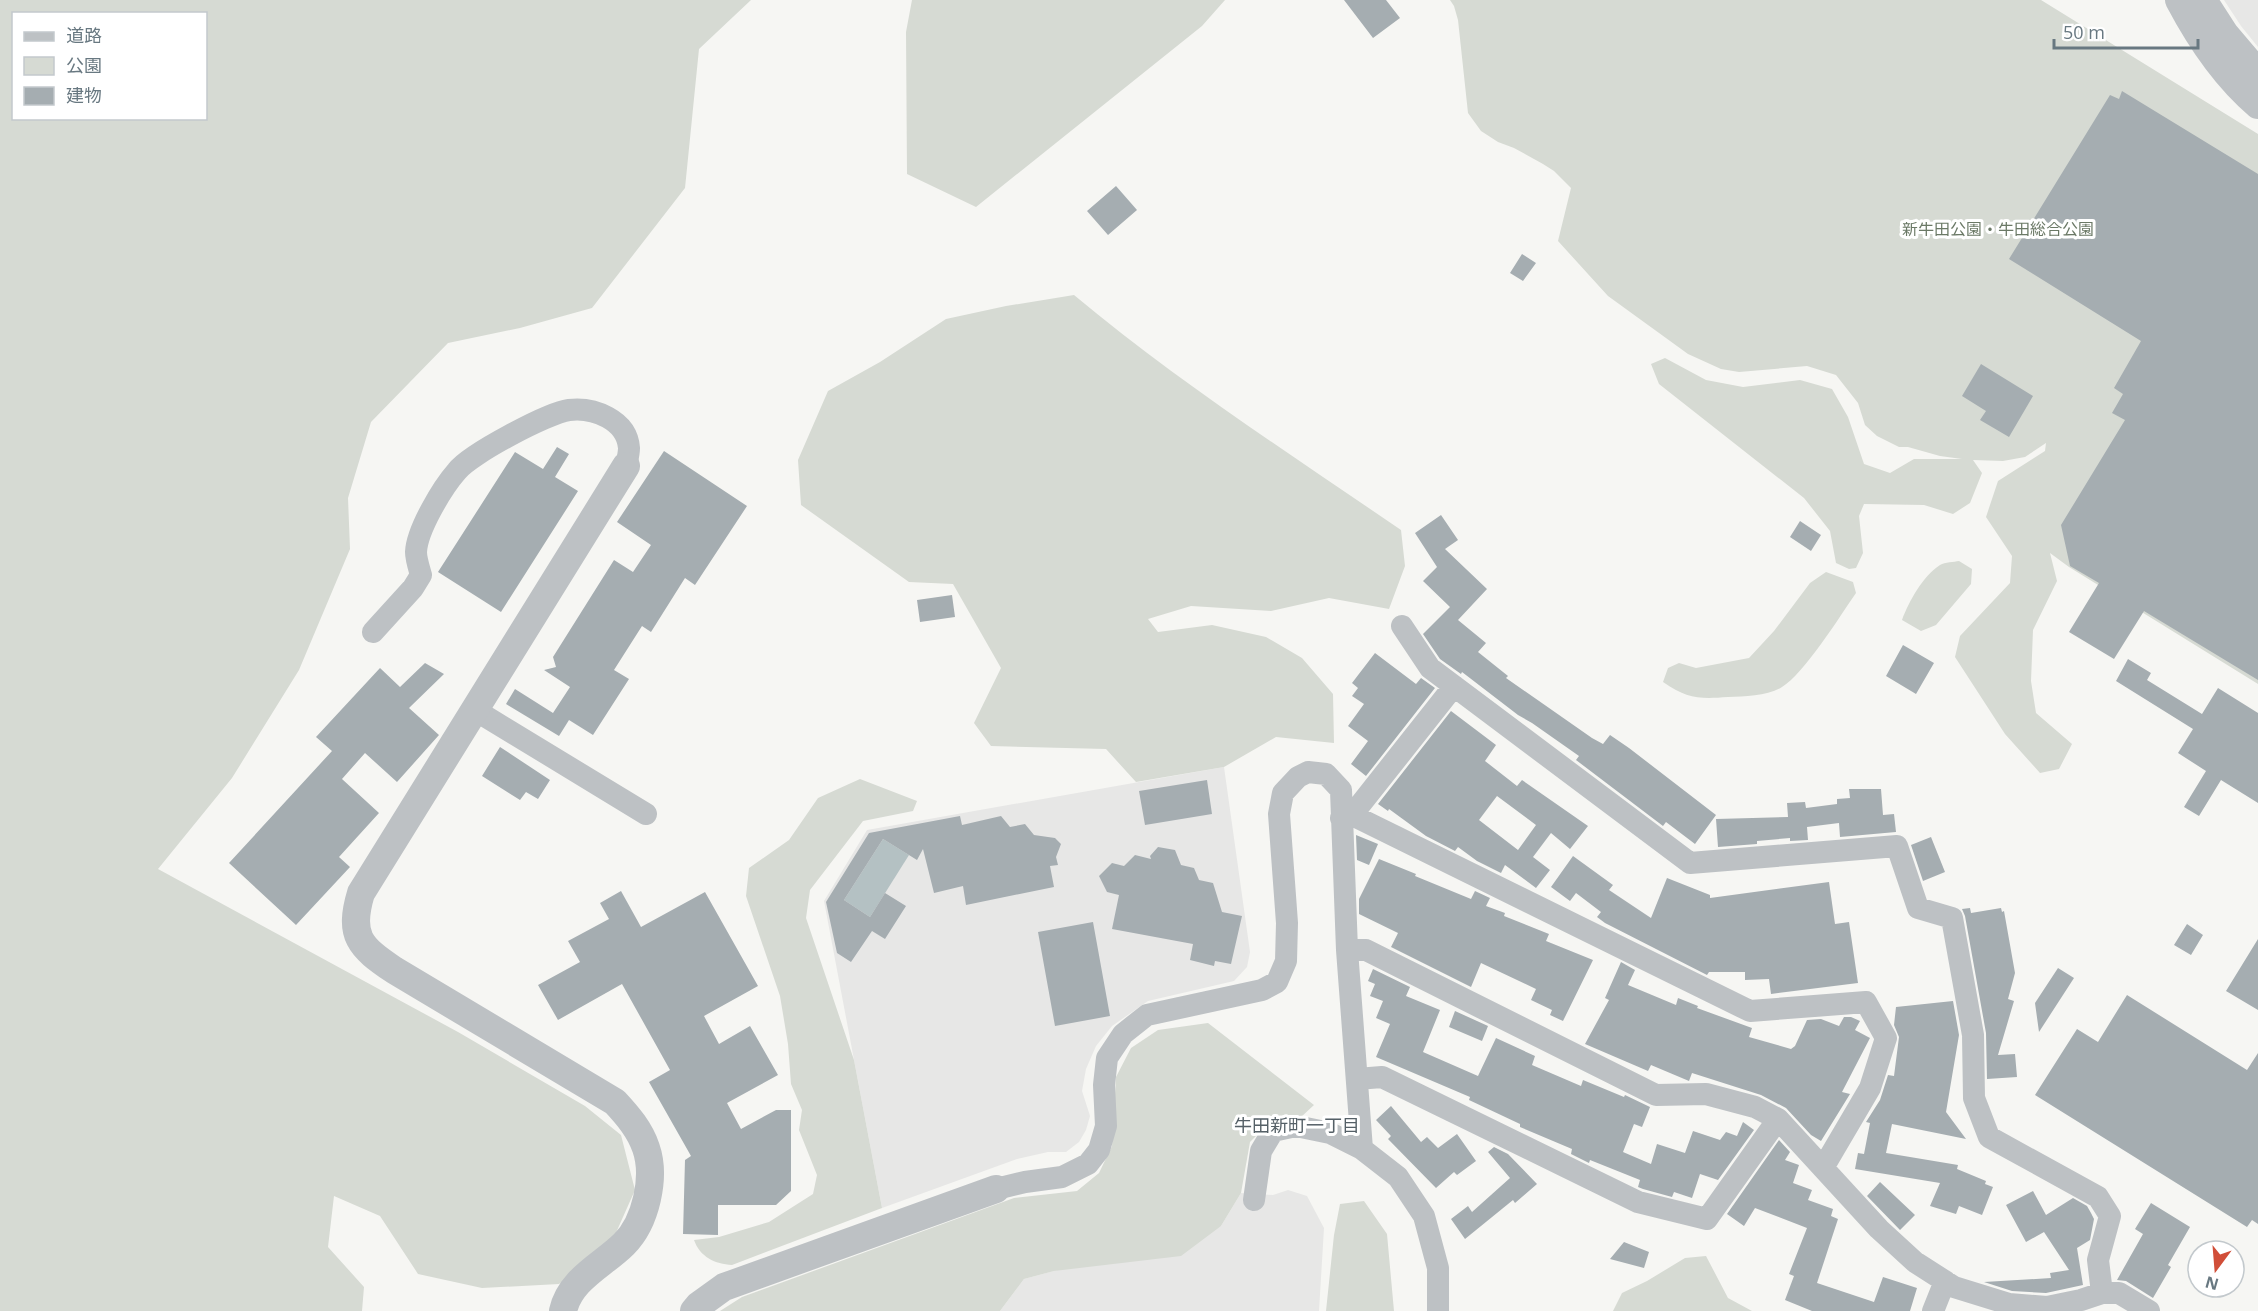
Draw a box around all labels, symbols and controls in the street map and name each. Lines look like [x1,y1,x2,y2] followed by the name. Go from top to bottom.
[12,12,207,120] legend
[2054,12,2198,50] scale bar
[2063,20,2105,44] text: 50 m
[66,23,102,47] text: 道路
[66,53,102,77] text: 公園
[66,83,102,107] text: 建物
[1902,218,2094,240] park label: 新牛田公園・牛田総合公園
[1234,1113,1360,1137] district label: 牛田新町一丁目
[2186,1239,2246,1299] north arrow
[2203,1271,2221,1296] text: N

